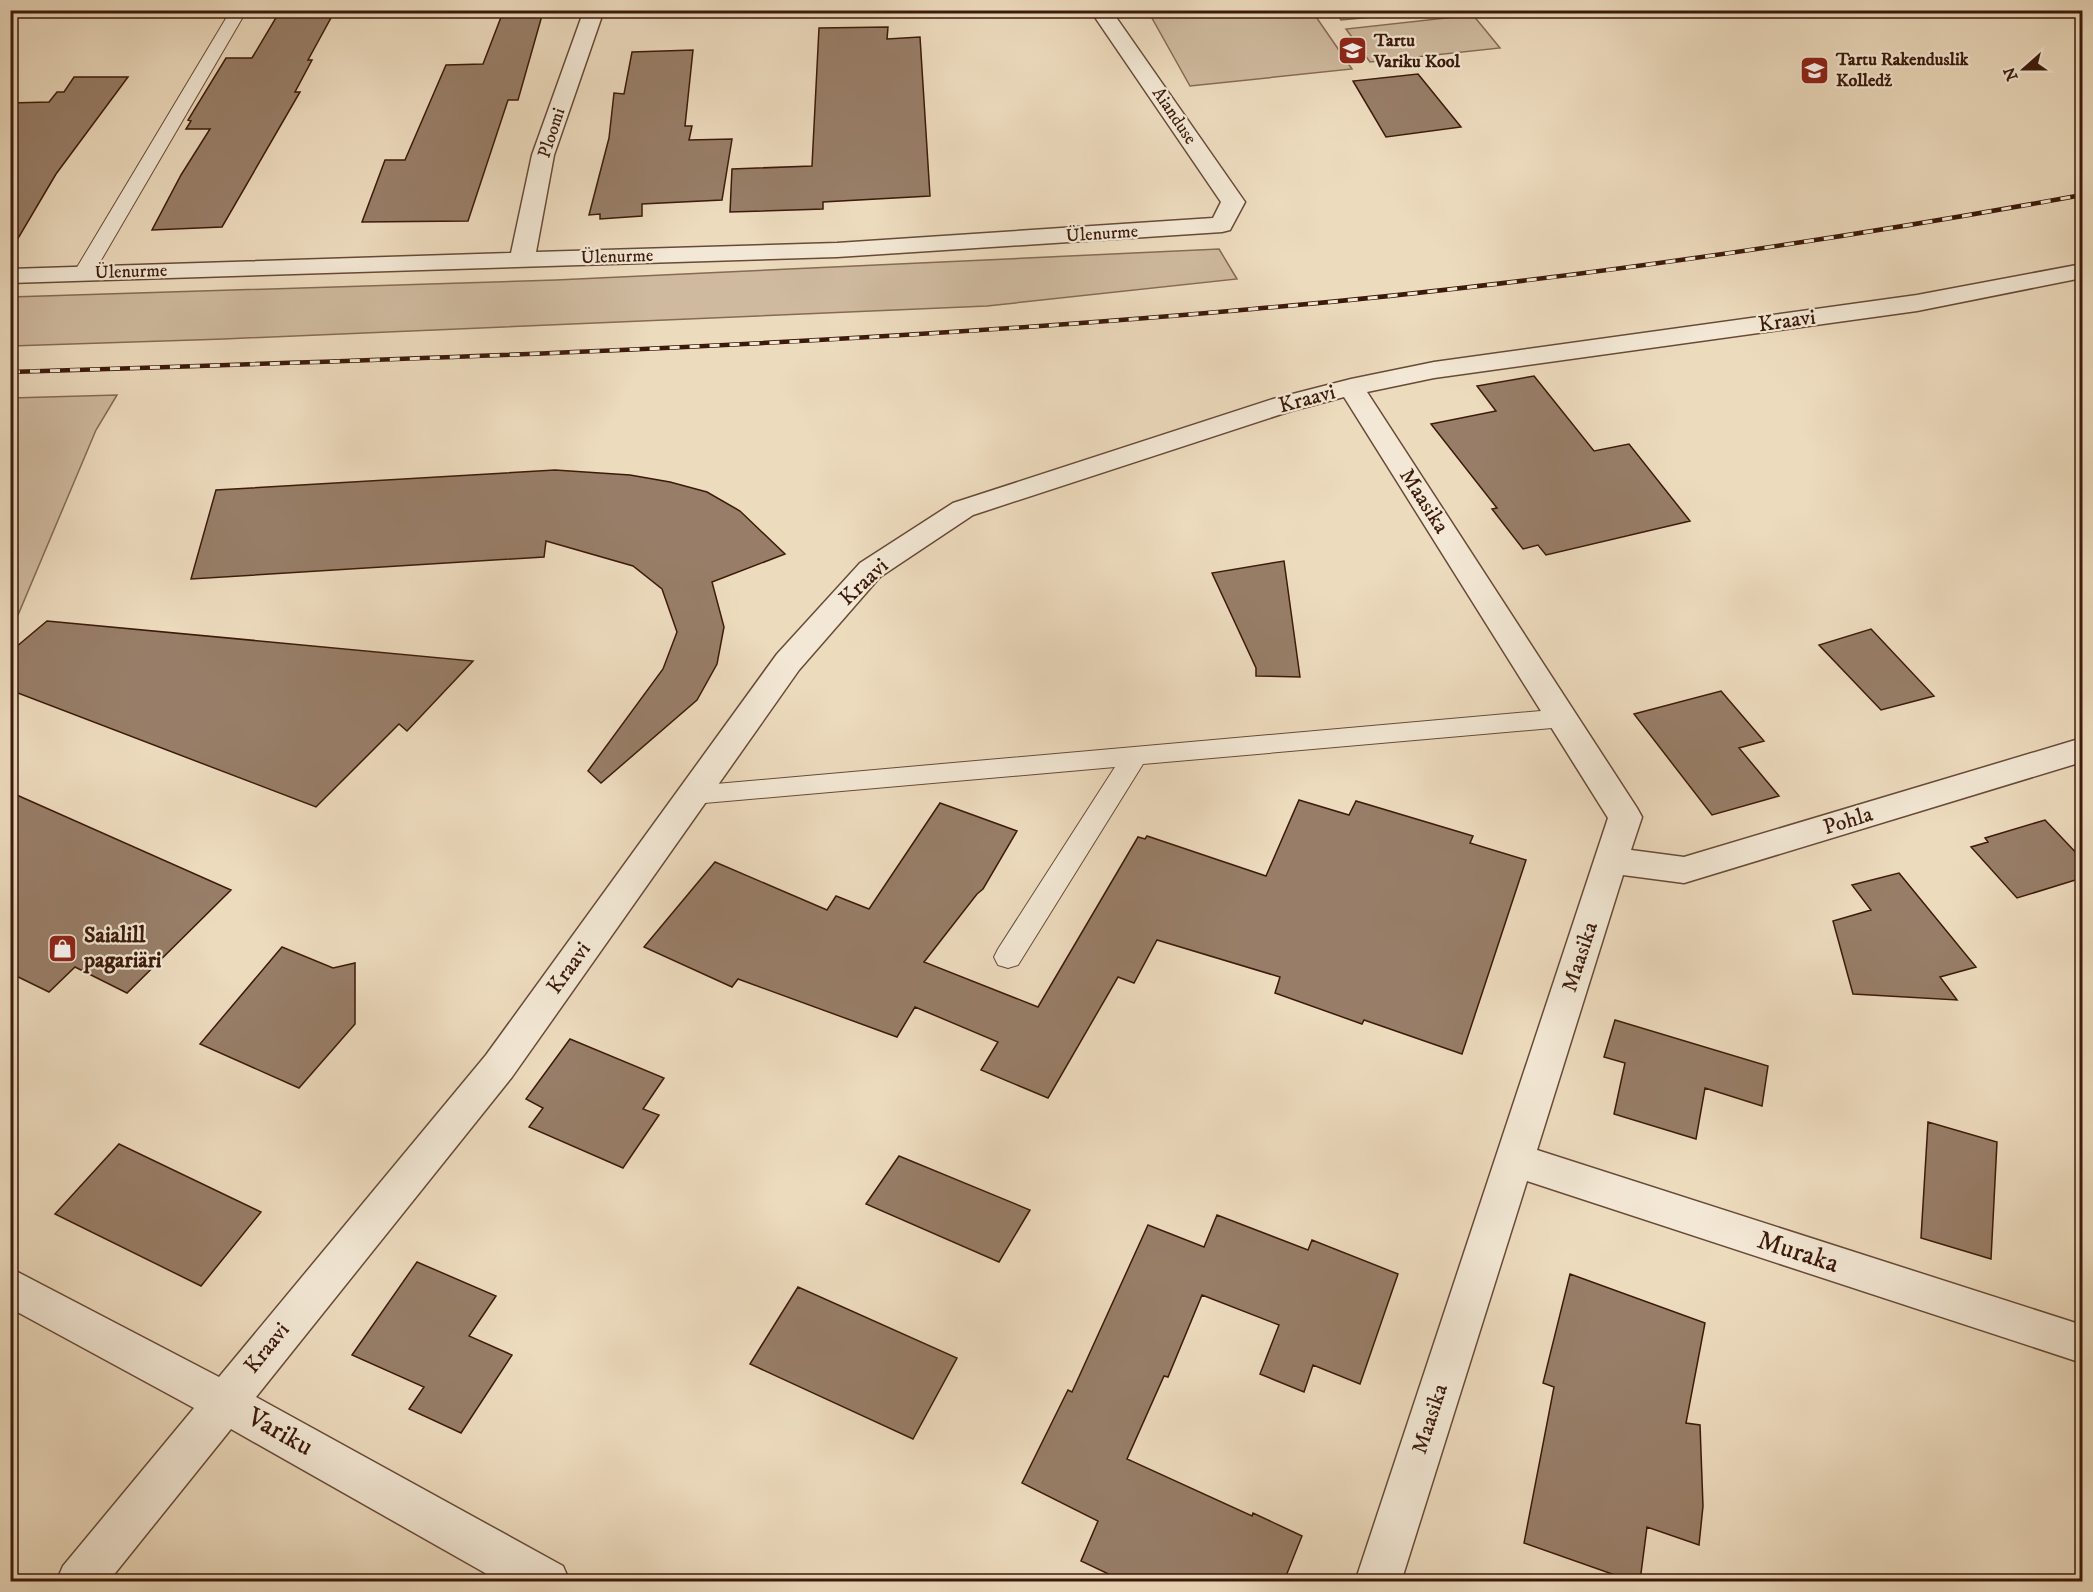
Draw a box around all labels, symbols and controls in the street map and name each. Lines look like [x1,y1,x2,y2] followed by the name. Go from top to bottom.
[1373,30,1461,73] place label: Tartu Variku Kool
[1337,35,1369,67] school or university icon: Tartu Variku Kool
[1994,39,2054,99] north arrow
[1835,49,1970,92] place label: Tartu Rakenduslik Kolledž
[1799,54,1831,86] school or university icon: Tartu Rakenduslik Kolledž
[1999,64,2023,84] text: N
[1147,83,1201,149] street label: Aianduse
[534,105,570,161] street label: Ploomi
[1065,221,1139,247] street label: Ülenurme
[580,245,654,269] street label: Ülenurme
[94,260,168,284] street label: Ülenurme
[1757,304,1817,338] street label: Kraavi
[1276,379,1338,419] street label: Kraavi
[1393,463,1455,539] street label: Maasika
[834,552,894,612] street label: Kraavi
[1820,801,1877,841] street label: Pohla
[1556,918,1604,995] street label: Maasika
[83,922,162,974] place label: Saialill pagariäri
[47,932,79,964] shop icon: Saialill pagariäri
[541,937,597,999] street label: Kraavi
[1753,1223,1844,1281] street label: Muraka
[238,1317,296,1379] street label: Kraavi
[1406,1380,1454,1457] street label: Maasika
[240,1400,319,1464] street label: Variku

